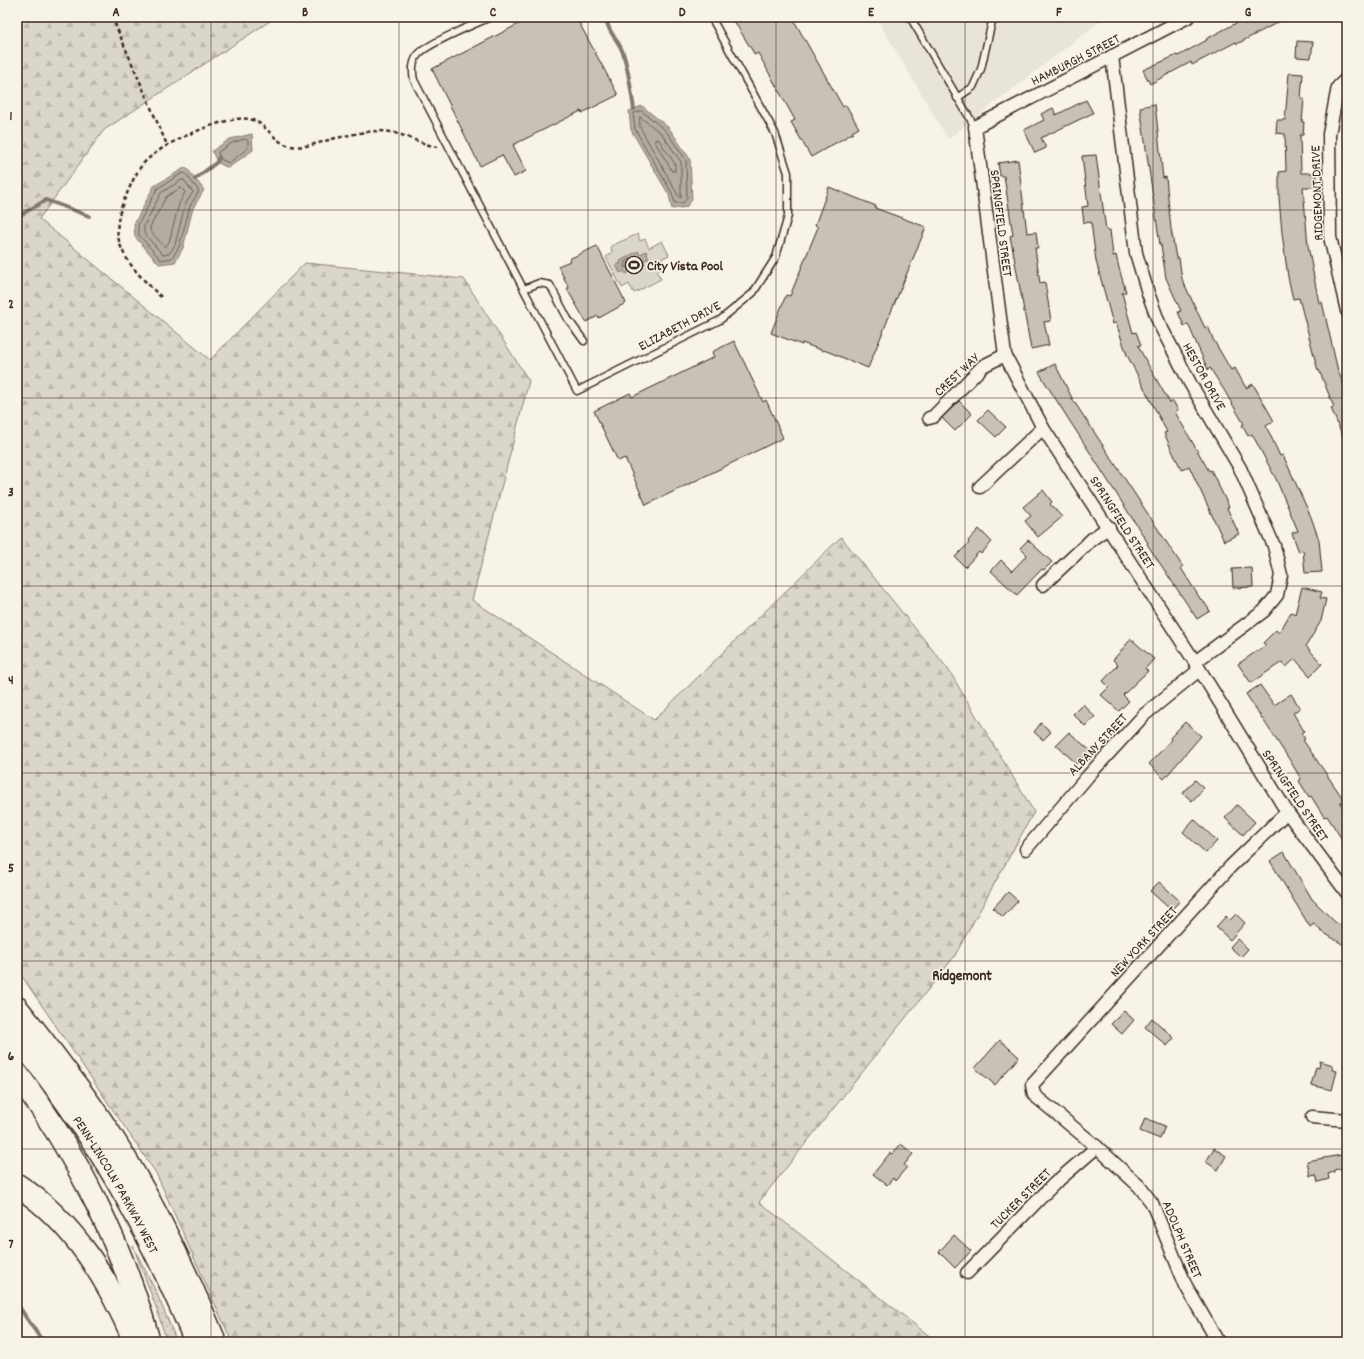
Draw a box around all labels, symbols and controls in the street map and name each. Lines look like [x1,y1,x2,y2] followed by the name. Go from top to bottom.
[112,4,120,23] text: A
[302,4,308,23] text: B
[490,4,497,23] text: C
[679,4,686,23] text: D
[868,4,875,23] text: E
[1056,4,1062,23] text: F
[1245,4,1252,23] text: G
[1028,30,1124,92] street label: HAMBURGH STREET
[10,108,13,127] text: 1
[1306,144,1330,241] street label: RIDGEMONT DRIVE
[984,169,1017,278] street label: SPRINGFIELD STREET
[624,255,644,275] sports icon: City Vista Pool
[647,257,723,277] place label: City Vista Pool
[8,296,14,315] text: 2
[635,296,725,357] street label: ELIZABETH DRIVE
[1176,339,1230,415] street label: HESTOR DRIVE
[930,348,985,402] street label: CREST WAY
[1084,472,1159,574] street label: SPRINGFIELD STREET
[8,484,14,503] text: 3
[8,672,14,691] text: 4
[1064,709,1133,781] street label: ALBANY STREET
[1256,746,1333,847] street label: SPRINGFIELD STREET
[8,860,14,879] text: 5
[1106,902,1183,982] street label: NEW YORK STREET
[932,966,992,988] district label: Ridgemont
[8,1048,15,1067] text: 6
[67,1112,163,1258] street label: PENN-LINCOLN PARKWAY WEST
[986,1164,1057,1234] street label: TUCKER STREET
[1156,1198,1207,1282] street label: ADOLPH STREET
[9,1236,14,1255] text: 7

